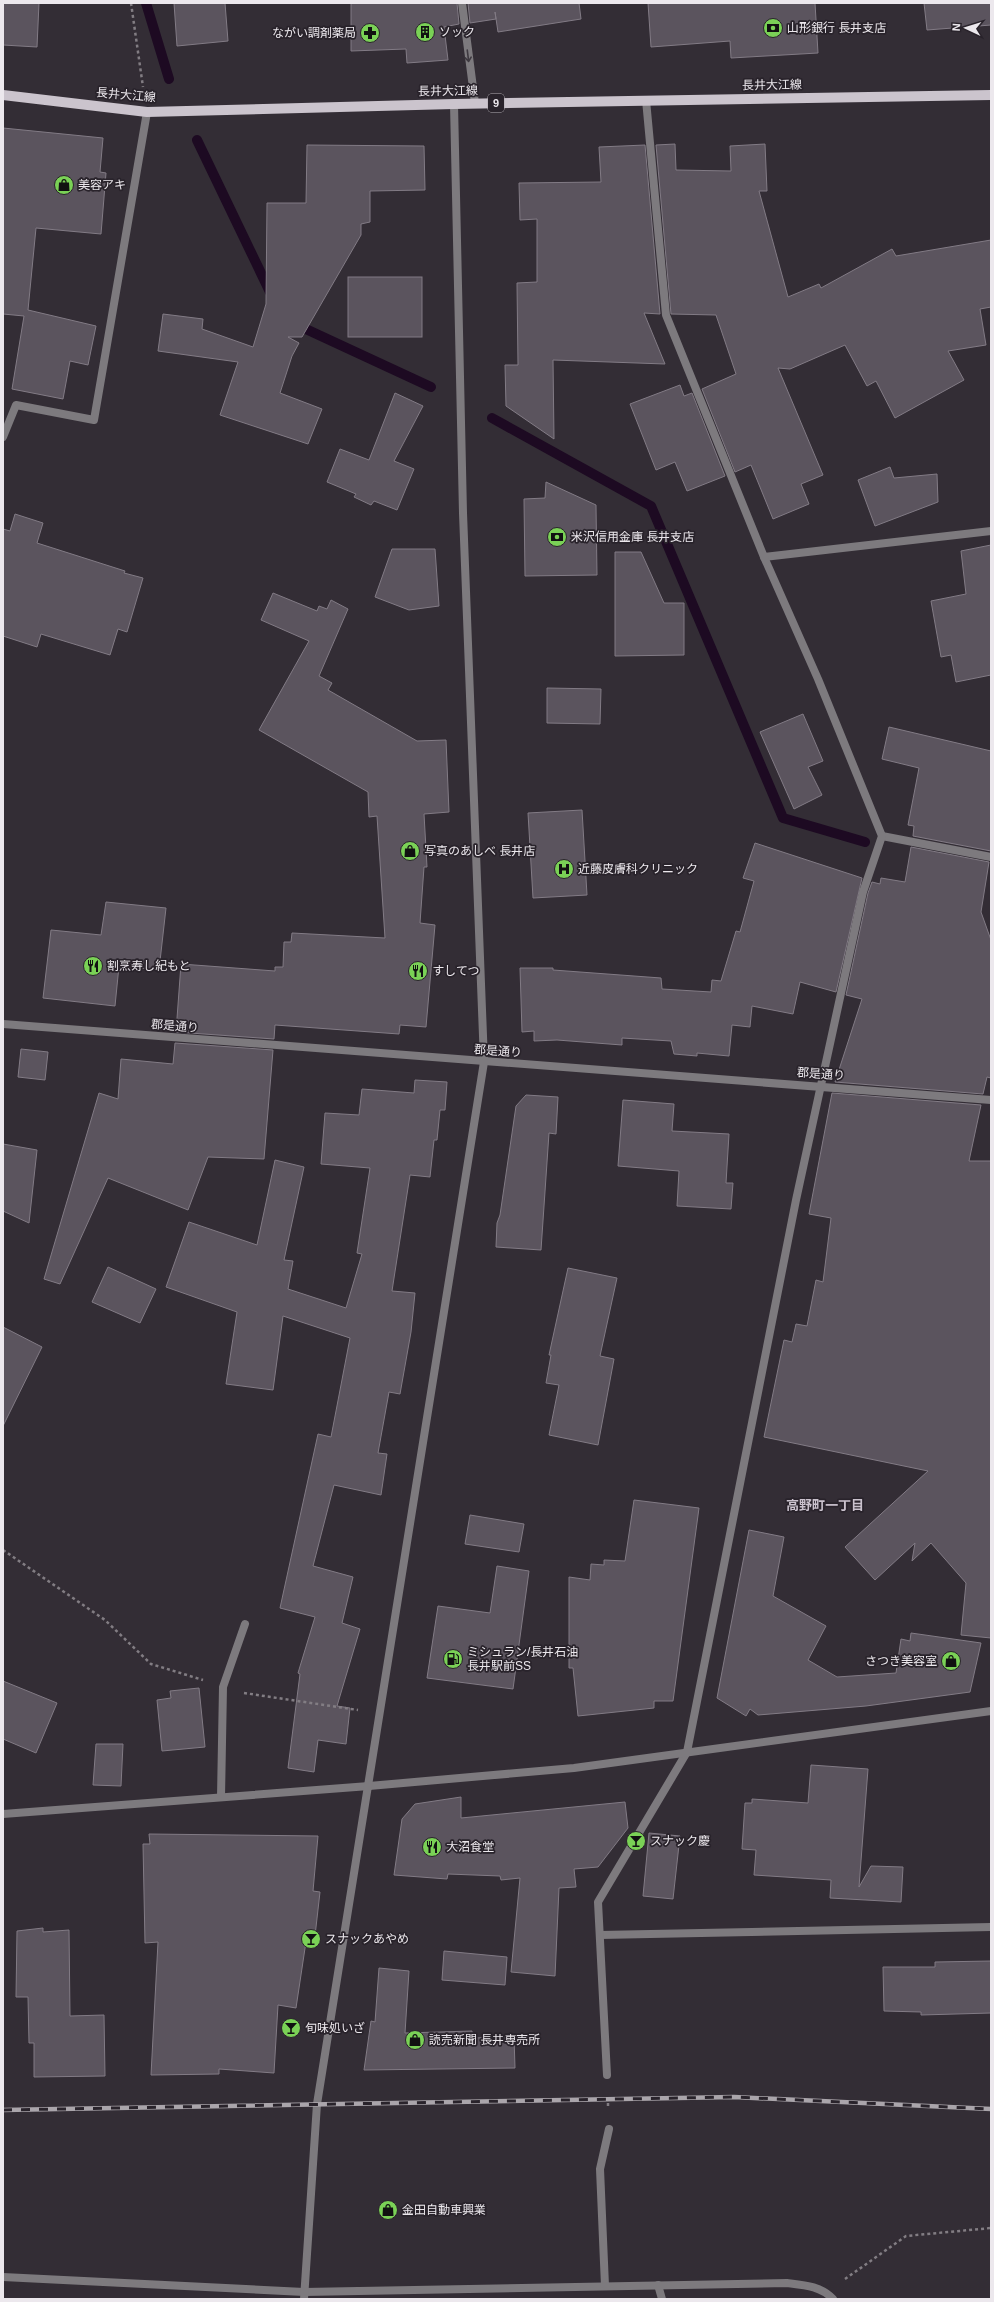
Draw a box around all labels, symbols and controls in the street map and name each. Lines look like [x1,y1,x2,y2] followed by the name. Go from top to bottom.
[946,8,986,48] north arrow
[762,17,784,39] bank icon: 山形銀行 長井支店
[414,21,436,43] building icon: ソック
[787,21,886,35] place label: 山形銀行 長井支店
[359,22,381,44] pharmacy icon: ながい調剤薬局
[950,23,962,32] text: N
[439,25,475,39] place label: ソック
[272,26,356,40] place label: ながい調剤薬局
[465,49,472,62] one-way arrow
[742,77,802,93] street label: 長井大江線
[418,83,478,99] street label: 長井大江線
[95,85,157,105] street label: 長井大江線
[488,94,504,112] road number: 9
[53,174,75,196] shop icon: 美容アキ
[78,178,126,192] place label: 美容アキ
[546,526,568,548] bank icon: 米沢信用金庫 長井支店
[571,530,694,544] place label: 米沢信用金庫 長井支店
[399,840,421,862] shop icon: 写真のあしべ 長井店
[424,844,535,858] place label: 写真のあしべ 長井店
[553,858,575,880] hospital icon: 近藤皮膚科クリニック
[578,862,698,876] place label: 近藤皮膚科クリニック
[82,955,104,977] restaurant icon: 割烹寿し紀もと
[107,959,191,973] place label: 割烹寿し紀もと
[407,960,429,982] restaurant icon: すしてつ
[432,964,479,978] place label: すしてつ
[150,1017,200,1035] street label: 郡是通り
[474,1042,522,1060] street label: 郡是通り
[797,1065,845,1083] street label: 郡是通り
[786,1498,864,1513] district label: 高野町一丁目
[467,1645,578,1673] place label: ミシュラン/長井石油 長井駅前SS
[442,1648,464,1670] fuel station icon: ミシュラン/長井石油 長井駅前SS
[940,1650,962,1672] shop icon: さつき美容室
[865,1654,937,1668] place label: さつき美容室
[625,1830,647,1852] bar icon: スナック慶
[650,1834,710,1848] place label: スナック慶
[421,1836,443,1858] restaurant icon: 大沼食堂
[446,1840,494,1854] place label: 大沼食堂
[300,1928,322,1950] bar icon: スナックあやめ
[325,1932,409,1946] place label: スナックあやめ
[280,2017,302,2039] bar icon: 旬味処いざ
[305,2021,365,2035] place label: 旬味処いざ
[404,2029,426,2051] shop icon: 読売新聞 長井専売所
[429,2033,540,2047] place label: 読売新聞 長井専売所
[377,2199,399,2221] shop icon: 金田自動車興業
[402,2203,486,2217] place label: 金田自動車興業

